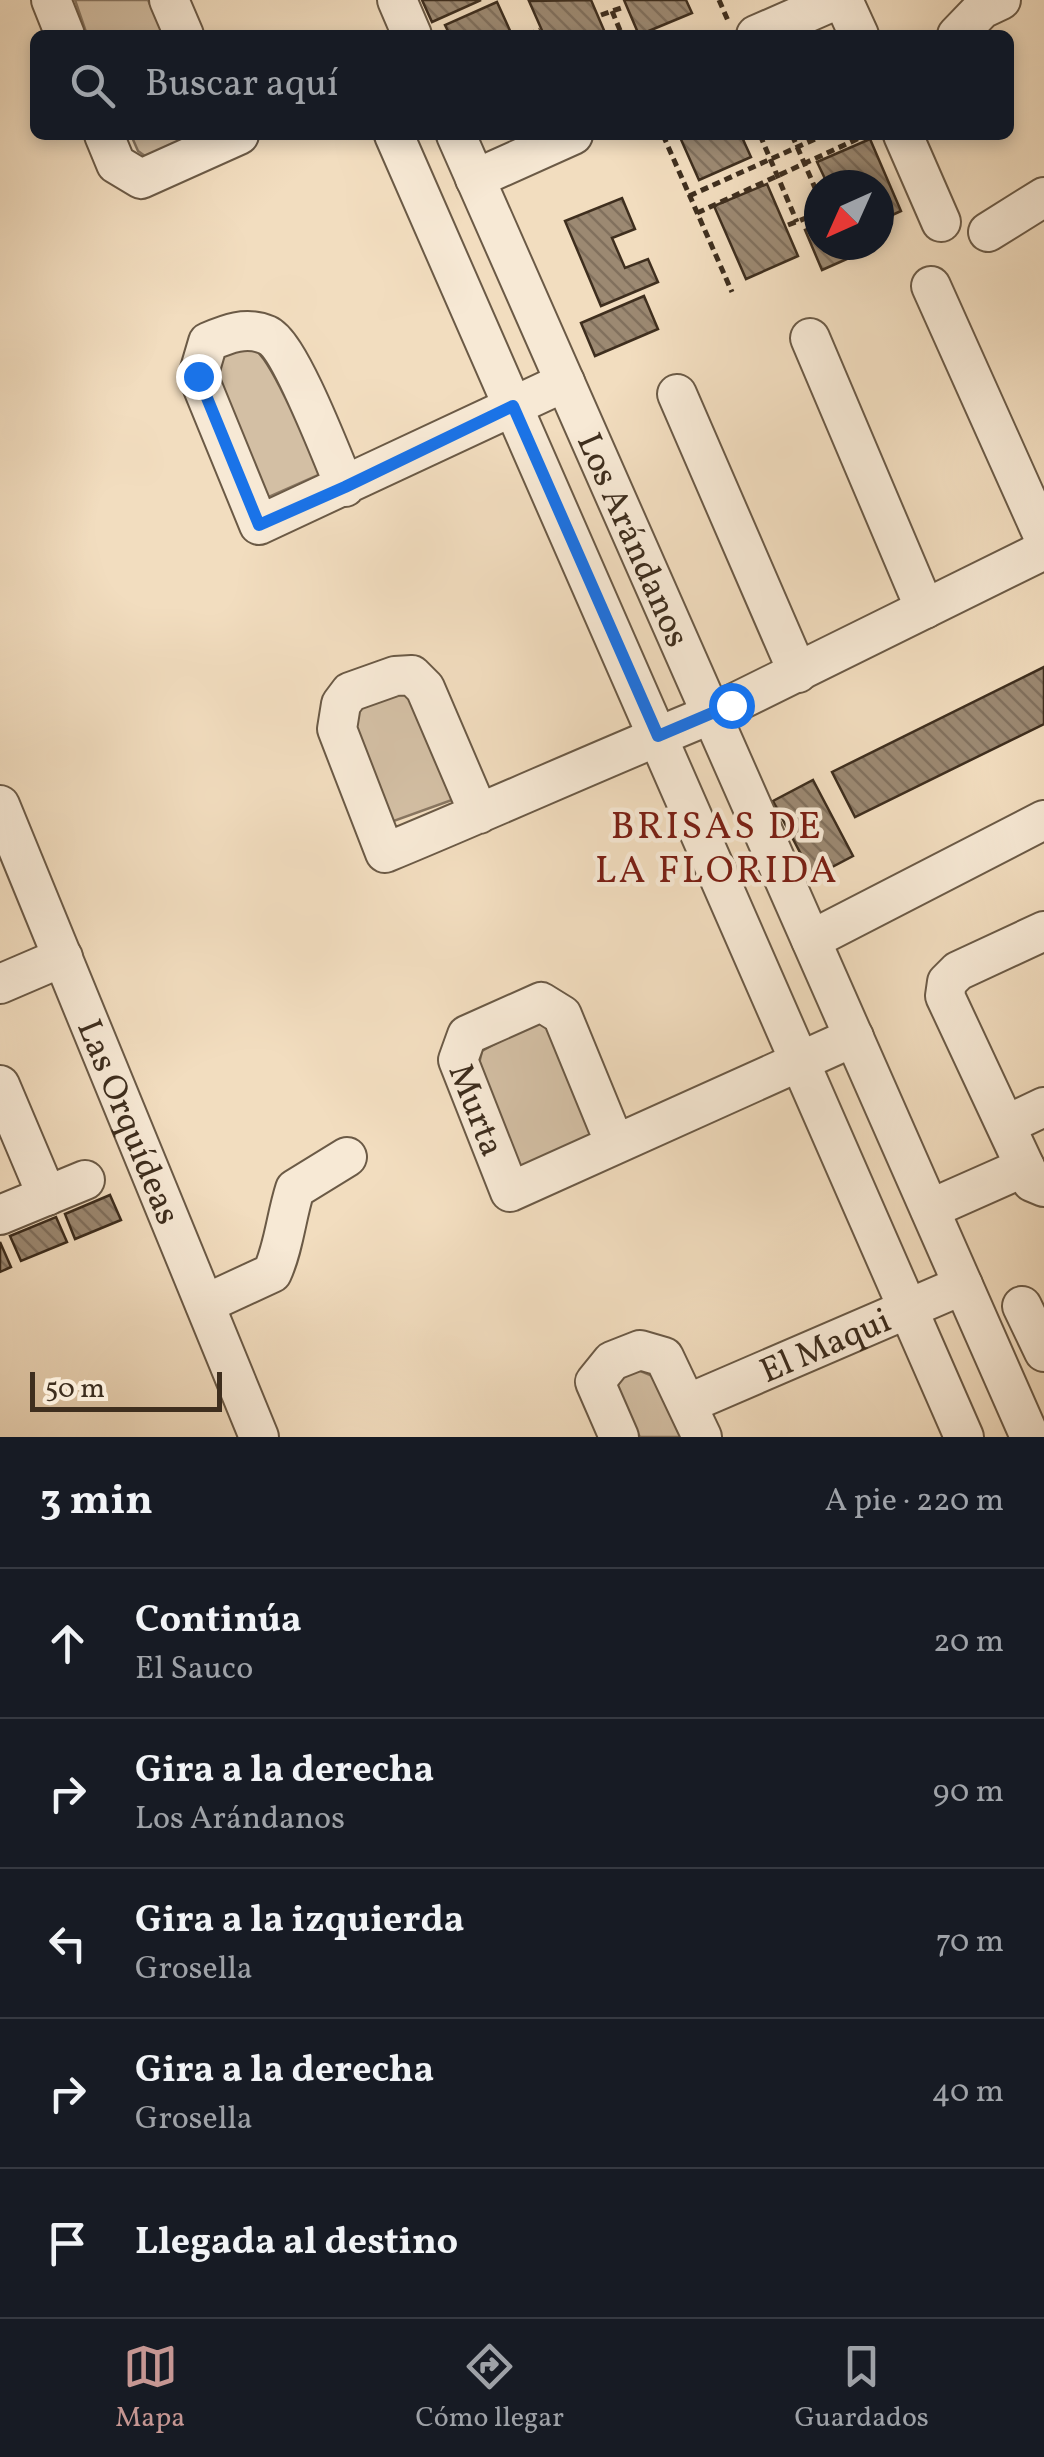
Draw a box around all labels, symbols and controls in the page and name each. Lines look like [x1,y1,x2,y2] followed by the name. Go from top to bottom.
[30,30,1014,140] search box
[65,58,120,113] icon: search
[145,59,338,112] text: Buscar aquí
[804,170,894,260] north arrow
[176,354,222,400] route end
[563,426,700,655] street label: Los Arándanos
[709,683,755,729] route start
[595,802,839,899] district label: BRISAS DE LA FLORIDA
[63,1013,190,1232] street label: Las Orquídeas
[435,1057,515,1164] street label: Murta
[753,1298,899,1397] street label: El Maqui
[30,1367,222,1412] scale bar
[45,1370,105,1409] text: 50 m
[40,1473,153,1532] text: 3 min
[825,1480,1004,1524] text: A pie · 220 m
[135,1595,302,1648] text: Continúa
[40,1616,95,1671] icon: ahead
[933,1621,1004,1665] text: 20 m
[135,1648,253,1692] text: El Sauco
[135,1745,434,1798] text: Gira a la derecha
[40,1766,95,1821] icon: right
[933,1771,1004,1815] text: 90 m
[135,1798,345,1842] text: Los Arándanos
[135,1895,464,1948] text: Gira a la izquierda
[40,1916,95,1971] icon: left
[936,1921,1004,1965] text: 70 m
[135,1948,253,1992] text: Grosella
[135,2045,434,2098] text: Gira a la derecha
[40,2066,95,2121] icon: right
[932,2071,1004,2115] text: 40 m
[135,2098,253,2142] text: Grosella
[40,2216,95,2271] icon: arrive
[135,2217,458,2270] text: Llegada al destino
[115,2339,185,2438] tab: Mapa
[416,2339,564,2438] tab: Cómo llegar
[794,2339,929,2438] tab: Guardados

